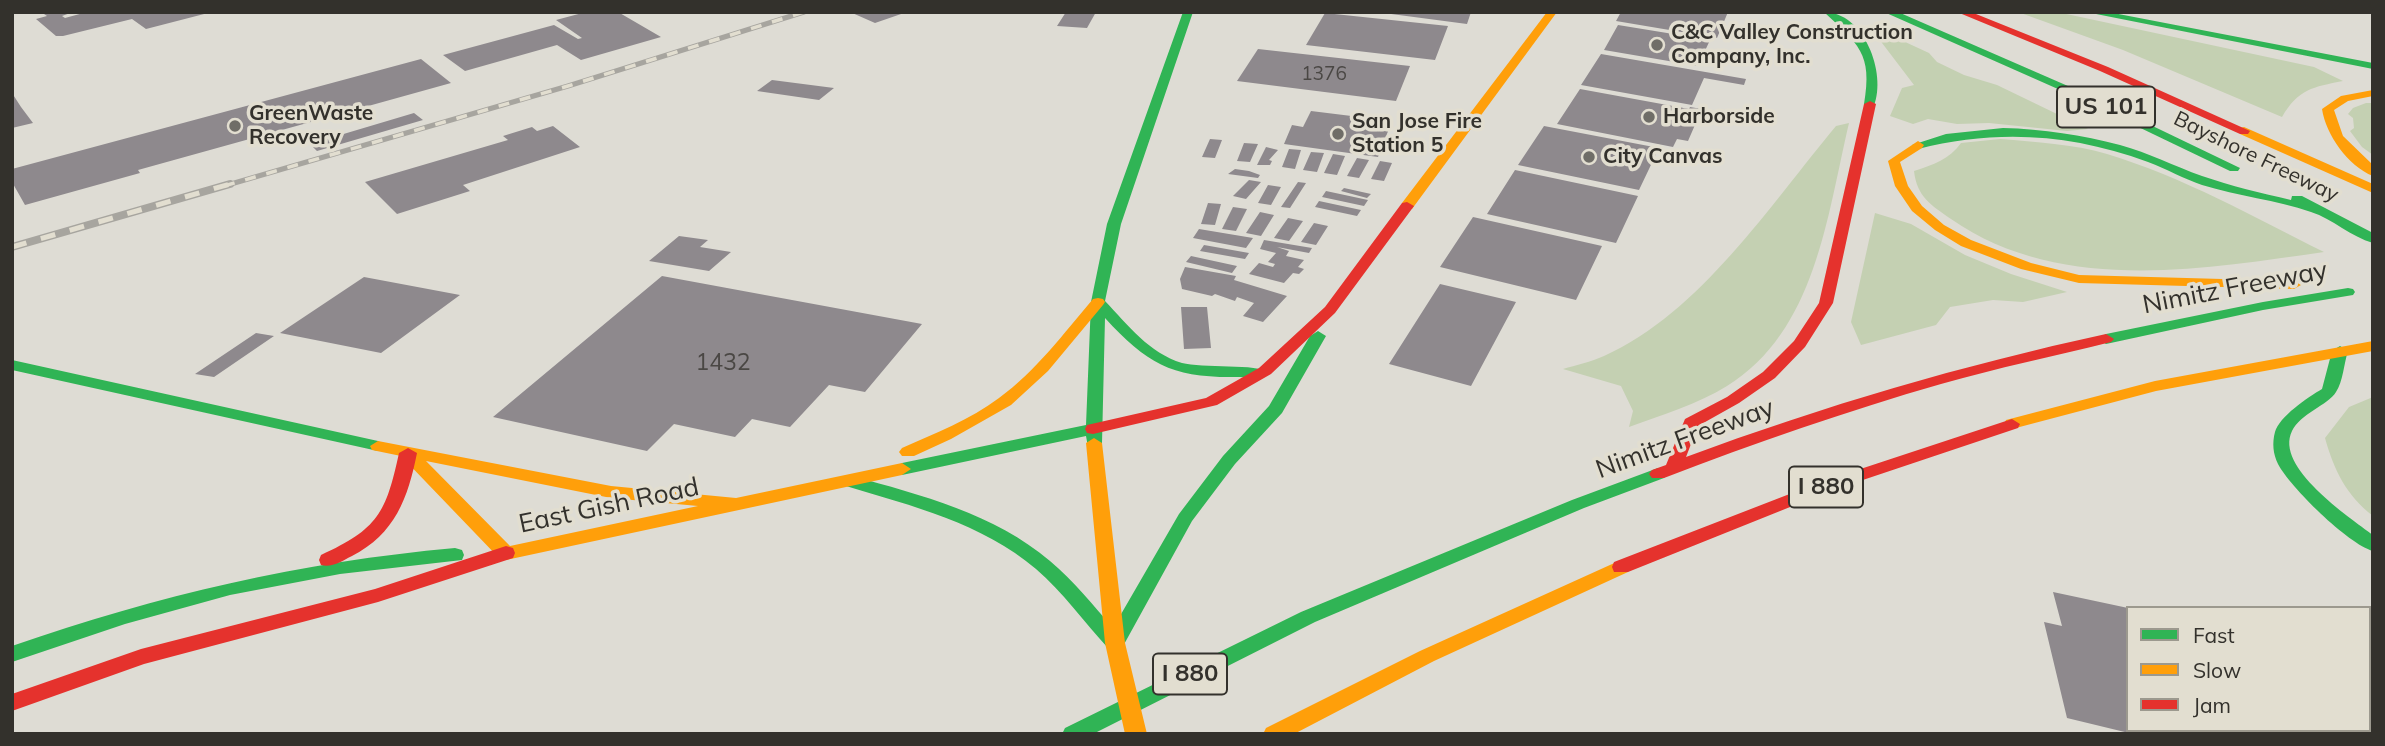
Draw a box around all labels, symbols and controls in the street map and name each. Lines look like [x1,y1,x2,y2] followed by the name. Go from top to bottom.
[1671,20,1913,70] place label: C&C Valley Construction Company, Inc.
[1649,37,1665,53] marker: C&C Valley Construction Company, Inc.
[1301,63,1347,85] house number: 1376
[2057,86,2155,128] road number: US 101
[249,101,373,151] place label: GreenWaste Recovery
[1663,104,1775,130] place label: Harborside
[2169,106,2343,208] street label: Bayshore Freeway
[1352,109,1482,159] place label: San Jose Fire Station 5
[1641,109,1657,125] marker: Harborside
[227,118,243,134] marker: GreenWaste Recovery
[1330,126,1346,142] marker: San Jose Fire Station 5
[1603,144,1722,170] place label: City Canvas
[1581,149,1597,165] marker: City Canvas
[2140,255,2330,321] street label: Nimitz Freeway
[695,349,751,377] house number: 1432
[1592,392,1778,486] street label: Nimitz Freeway
[1789,466,1863,508] road number: I 880
[516,472,702,540] street label: East Gish Road
[2126,606,2371,732] legend
[2193,622,2235,648] text: Fast
[1153,654,1227,694] road number: I 880
[2193,657,2241,683] text: Slow
[2193,692,2231,718] text: Jam

